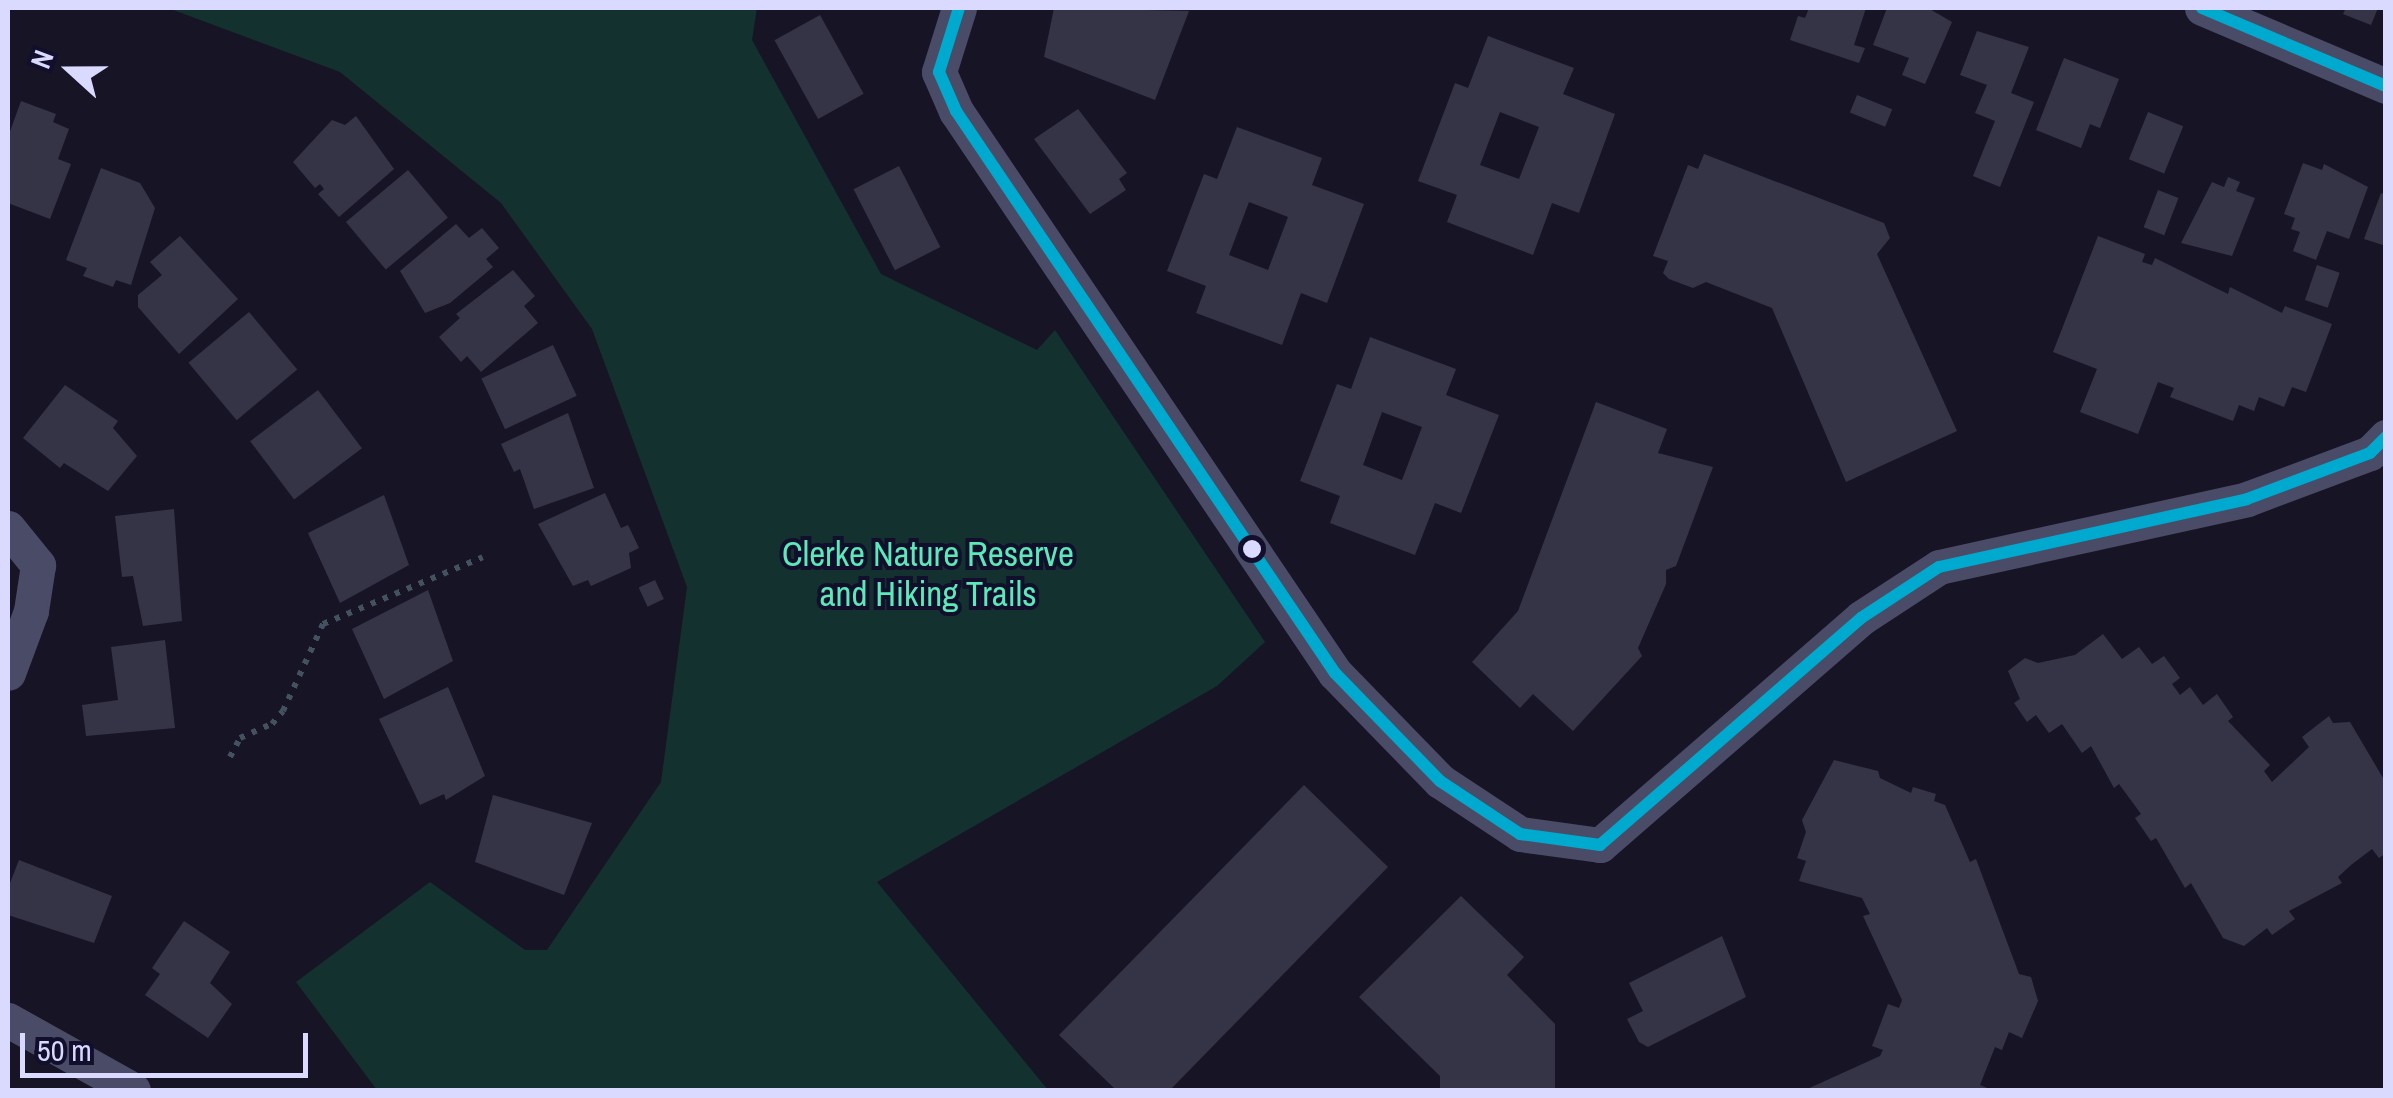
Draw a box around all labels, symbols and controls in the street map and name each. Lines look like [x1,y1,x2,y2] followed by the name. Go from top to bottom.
[20,20,120,120] north arrow
[21,45,63,74] text: N
[782,533,1074,615] park label: Clerke Nature Reserve and Hiking Trails
[1242,539,1262,559] unlabelled marker
[25,1013,312,1075] scale bar
[37,1030,92,1070] text: 50 m

